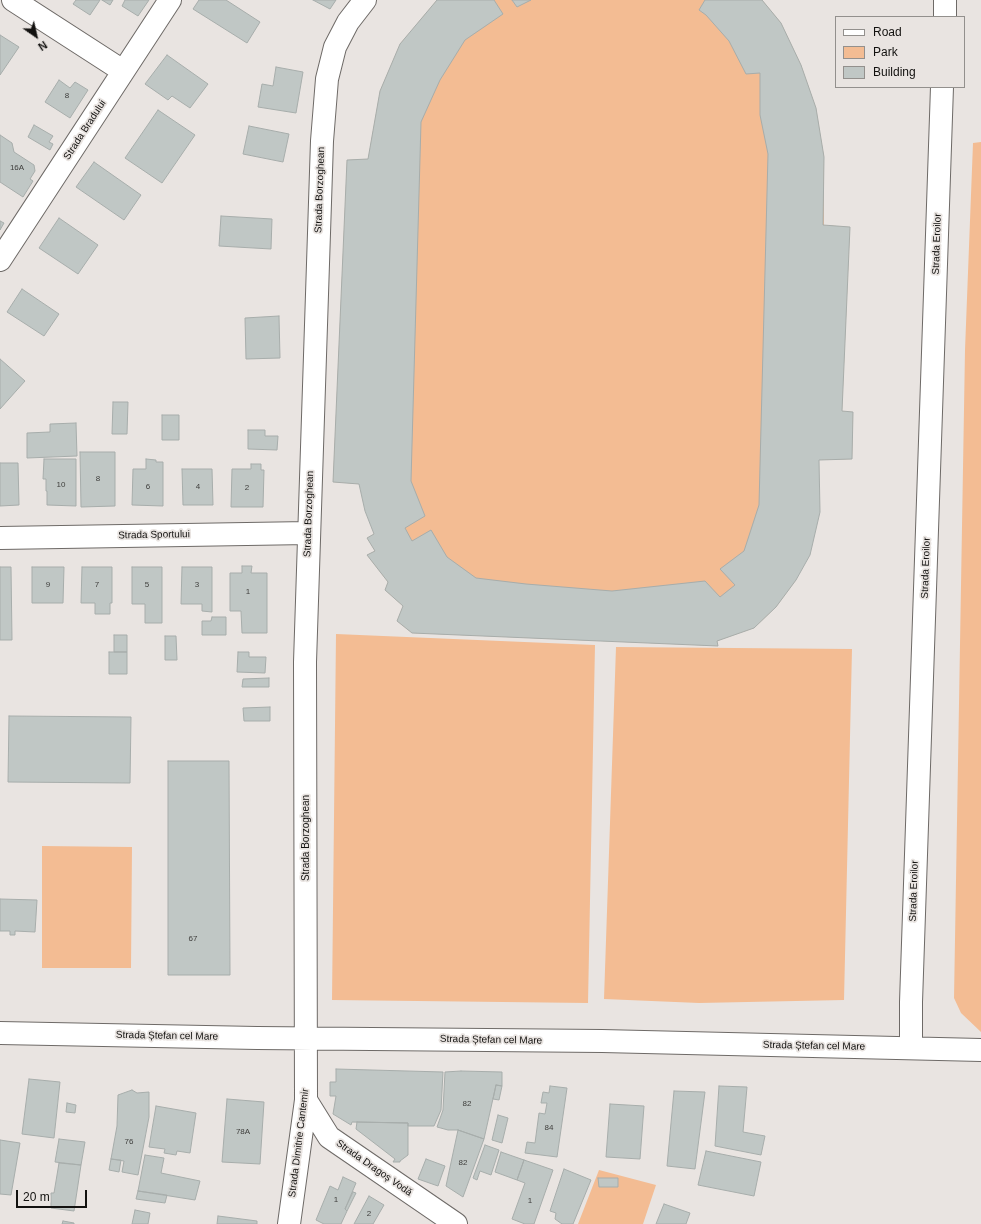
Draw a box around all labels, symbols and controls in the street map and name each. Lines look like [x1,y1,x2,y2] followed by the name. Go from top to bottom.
[16,16,56,56] north arrow
[835,16,965,88] legend
[873,25,902,39] text: Road
[36,39,49,53] text: N
[873,45,898,59] text: Park
[873,65,916,79] text: Building
[65,91,69,101] house number: 8
[61,98,109,162] street label: Strada Bradului
[312,147,328,233] street label: Strada Borzoghean
[10,163,24,173] house number: 16A
[930,213,944,275] street label: Strada Eroilor
[301,471,317,557] street label: Strada Borzoghean
[96,474,100,484] house number: 8
[57,480,65,490] house number: 10
[146,482,150,492] house number: 6
[196,482,200,492] house number: 4
[245,483,249,493] house number: 2
[118,528,190,542] street label: Strada Sportului
[919,537,933,599] street label: Strada Eroilor
[46,580,50,590] house number: 9
[95,580,99,590] house number: 7
[145,580,149,590] house number: 5
[195,580,199,590] house number: 3
[246,587,250,597] house number: 1
[300,795,312,881] street label: Strada Borzoghean
[907,860,921,922] street label: Strada Eroilor
[189,934,197,944] house number: 67
[116,1029,218,1043] street label: Strada Ștefan cel Mare
[440,1033,542,1047] street label: Strada Ștefan cel Mare
[763,1039,865,1053] street label: Strada Ștefan cel Mare
[286,1088,312,1198] street label: Strada Dimitrie Cantemir
[463,1099,471,1109] house number: 82
[545,1123,553,1133] house number: 84
[236,1127,250,1137] house number: 78A
[125,1137,133,1147] house number: 76
[334,1137,414,1199] street label: Strada Dragoș Vodă
[459,1158,467,1168] house number: 82
[18,1182,89,1208] scale bar
[23,1190,50,1204] text: 20 m
[334,1195,338,1205] house number: 1
[528,1196,532,1206] house number: 1
[367,1209,371,1219] house number: 2

